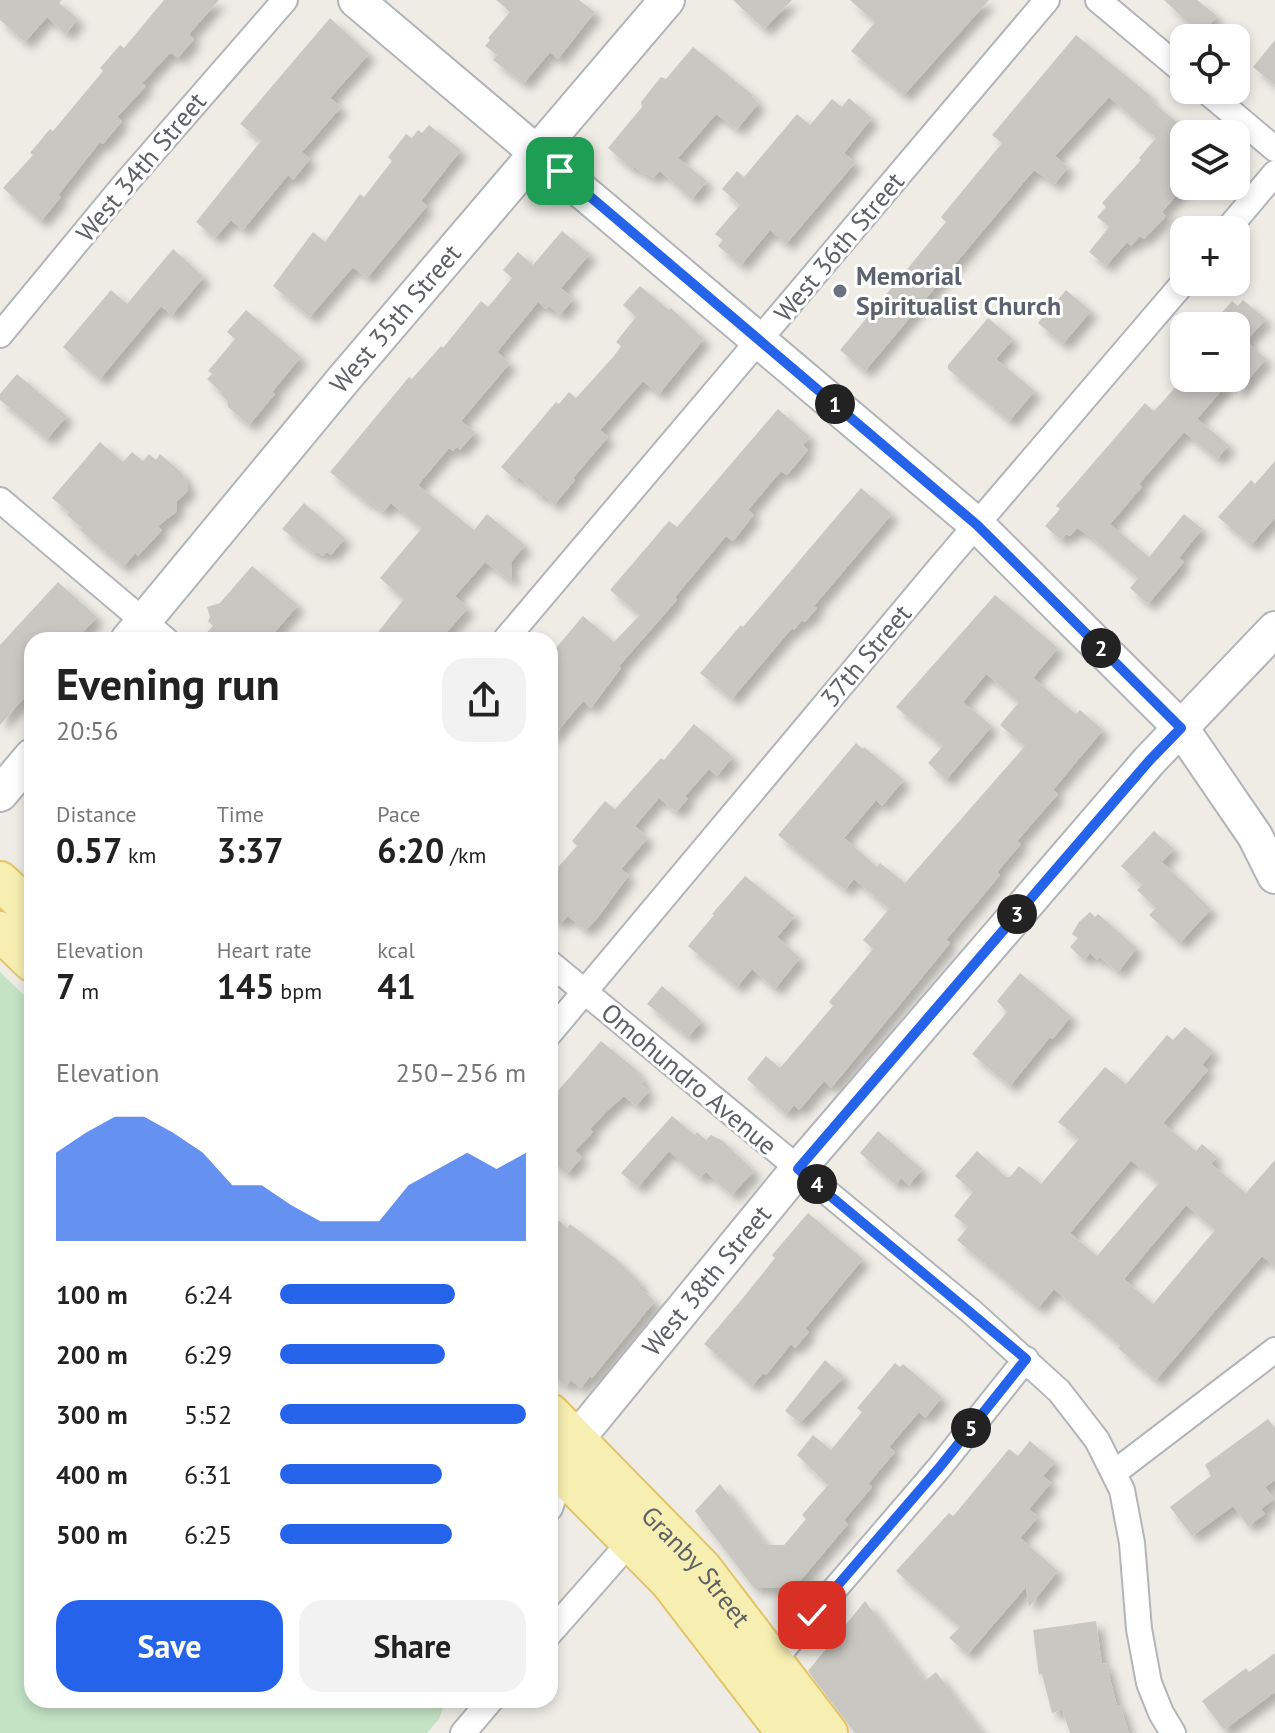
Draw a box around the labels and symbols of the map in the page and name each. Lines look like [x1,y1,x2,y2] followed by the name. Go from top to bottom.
[68,85,213,248] street label: West 34th Street
[526,137,594,205] pin
[766,165,911,328] street label: West 36th Street
[322,237,468,399] street label: West 35th Street
[856,259,1061,322] place label: Memorial Spiritualist Church
[831,282,849,300] marker: Memorial Spiritualist Church
[815,384,855,424] pin: 1
[813,597,918,714] street label: 37th Street
[1081,628,1121,668] pin: 2
[997,894,1037,934] pin: 3
[595,995,784,1162] street label: Omohundro Avenue
[797,1164,837,1204] pin: 4
[635,1198,778,1362] street label: West 38th Street
[951,1408,991,1448] pin: 5
[634,1499,758,1634] street label: Granby Street
[778,1581,846,1649] pin

